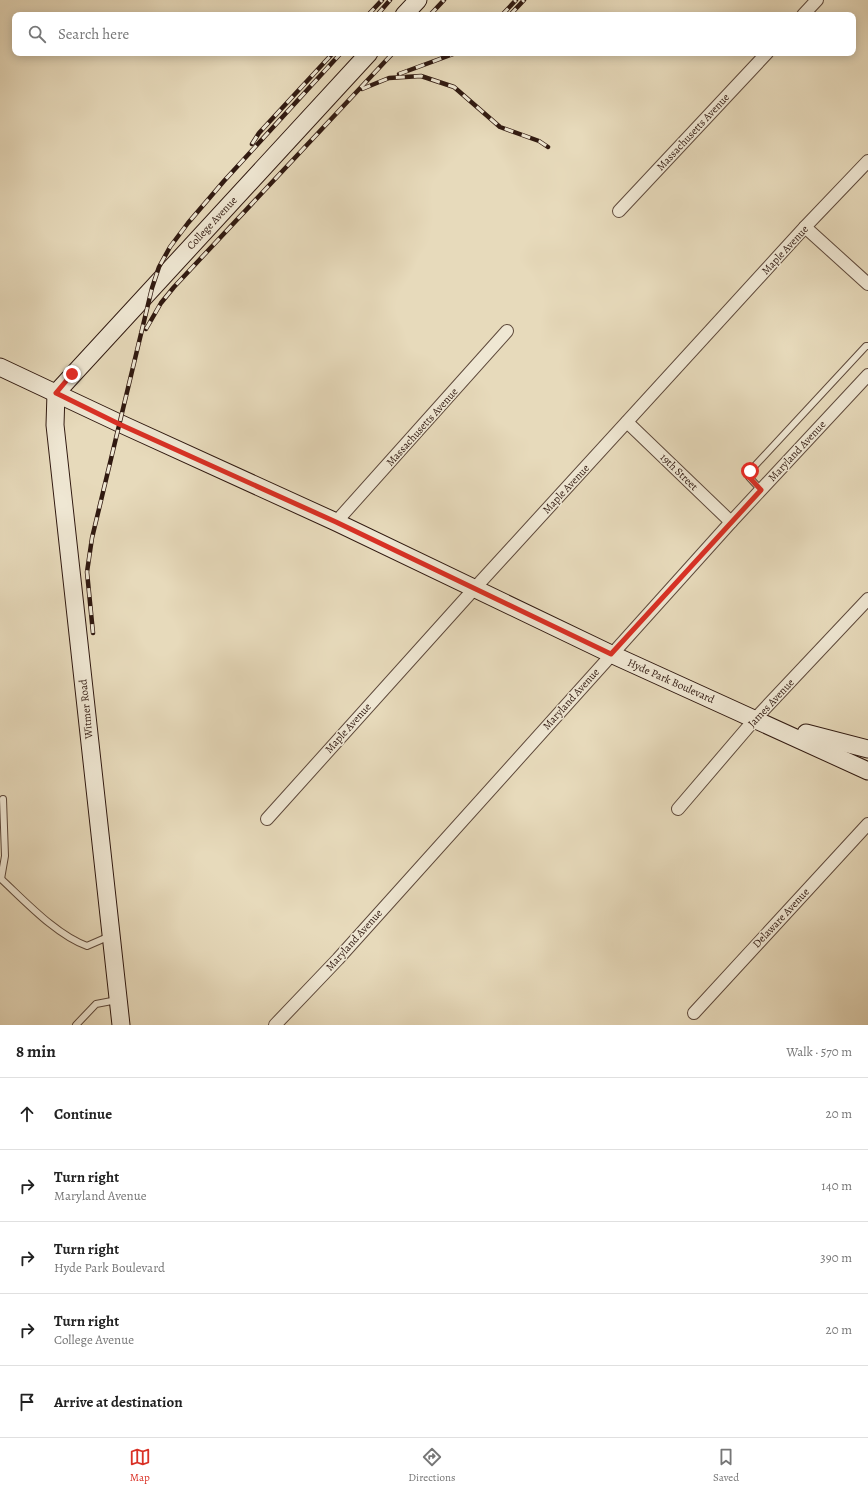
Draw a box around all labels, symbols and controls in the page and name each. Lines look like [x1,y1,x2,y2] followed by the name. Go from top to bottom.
[12,12,856,56] search box
[26,23,48,45] icon: search
[58,24,129,44] text: Search here
[653,90,733,174] street label: Massachusetts Avenue
[183,193,241,253] street label: College Avenue
[758,222,812,278] street label: Maple Avenue
[63,365,81,383] route end
[383,384,461,469] street label: Massachusetts Avenue
[765,417,829,485] street label: Maryland Avenue
[657,450,702,494] street label: 19th Street
[539,461,593,517] street label: Maple Avenue
[741,462,759,480] route start
[625,655,717,707] street label: Hyde Park Boulevard
[539,665,603,733] street label: Maryland Avenue
[744,675,798,731] street label: James Avenue
[75,678,97,741] street label: Witmer Road
[321,700,375,756] street label: Maple Avenue
[749,885,813,951] street label: Delaware Avenue
[322,906,386,974] street label: Maryland Avenue
[16,1040,56,1063] text: 8 min
[786,1043,852,1060] text: Walk · 570 m
[16,1103,38,1125] icon: ahead
[54,1104,112,1124] text: Continue
[826,1105,852,1122] text: 20 m
[54,1167,119,1187] text: Turn right
[16,1175,38,1197] icon: right
[821,1177,852,1194] text: 140 m
[54,1187,147,1204] text: Maryland Avenue
[54,1239,119,1259] text: Turn right
[16,1247,38,1269] icon: right
[820,1249,852,1266] text: 390 m
[54,1259,165,1276] text: Hyde Park Boulevard
[54,1311,119,1331] text: Turn right
[16,1319,38,1341] icon: right
[826,1321,852,1338] text: 20 m
[54,1331,134,1348] text: College Avenue
[16,1391,38,1413] icon: arrive
[54,1392,183,1412] text: Arrive at destination
[129,1446,151,1485] tab: Map
[408,1446,456,1485] tab: Directions
[713,1446,739,1485] tab: Saved

